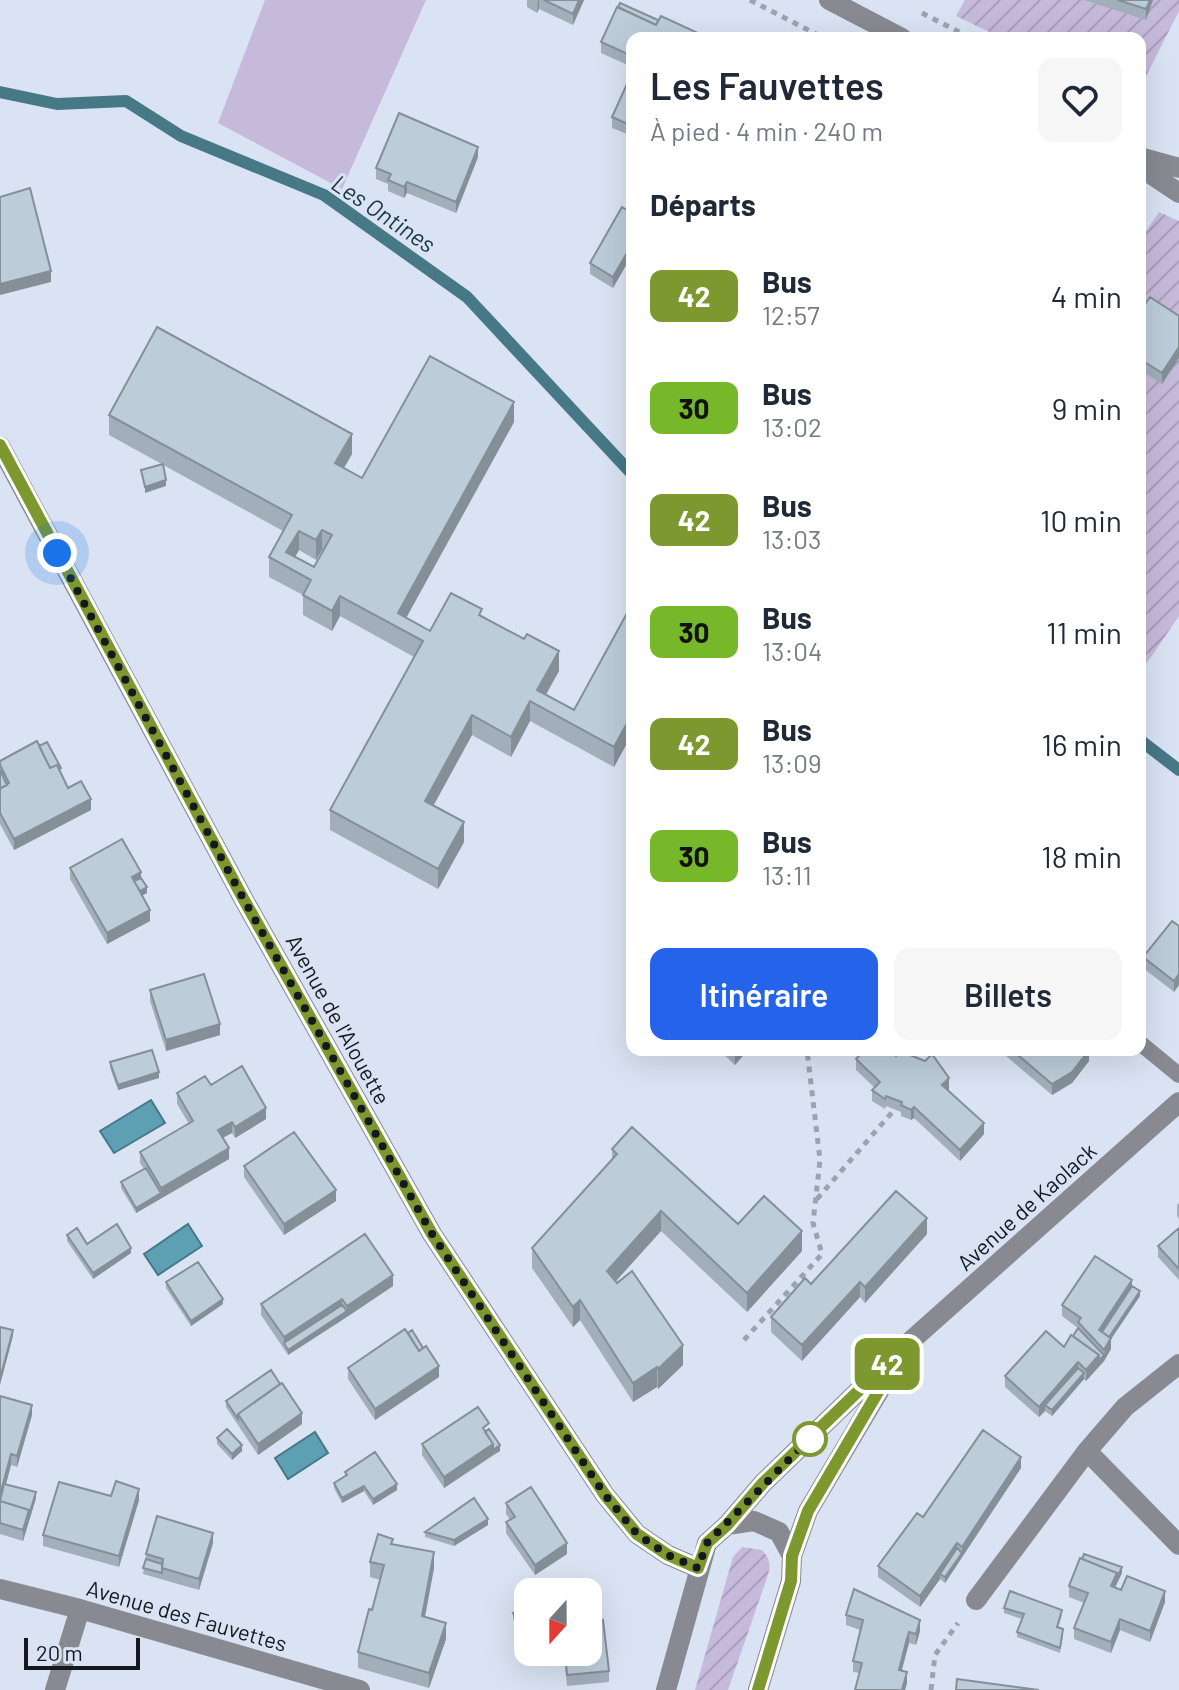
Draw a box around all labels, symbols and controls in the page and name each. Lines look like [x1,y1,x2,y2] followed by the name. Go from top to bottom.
[1038,58,1122,142] button: heart
[650,62,884,108] text: Les Fauvettes
[650,115,883,146] text: À pied · 4 min · 240 m
[327,168,441,258] water label: Les Ontines
[650,186,756,222] text: Départs
[762,263,812,299] text: Bus
[1051,278,1122,314] text: 4 min
[678,279,710,313] text: 42
[762,299,820,330] text: 12:57
[762,375,812,411] text: Bus
[1052,390,1122,426] text: 9 min
[678,391,710,425] text: 30
[762,411,822,442] text: 13:02
[762,487,812,523] text: Bus
[1040,502,1122,538] text: 10 min
[678,503,710,537] text: 42
[762,523,821,554] text: 13:03
[37,533,77,573] your location
[762,599,812,635] text: Bus
[1046,614,1122,650] text: 11 min
[678,615,710,649] text: 30
[762,635,822,666] text: 13:04
[762,711,812,747] text: Bus
[1041,726,1122,762] text: 16 min
[678,727,710,761] text: 42
[762,747,822,778] text: 13:09
[762,823,812,859] text: Bus
[1041,838,1122,874] text: 18 min
[678,839,710,873] text: 30
[762,859,812,890] text: 13:11
[282,929,396,1109] street label: Avenue de l'Alouette
[650,948,878,1040] button: Itinéraire
[894,948,1122,1040] button: Billets
[951,1137,1101,1275] street label: Avenue de Kaolack
[851,1338,923,1390] line badge: 42
[871,1347,903,1381] text: 42
[793,1422,827,1456] unlabelled marker
[84,1574,290,1656] street label: Avenue des Fauvettes
[514,1578,602,1666] north arrow
[514,1578,602,1666] map controls
[24,1634,140,1670] scale bar
[36,1639,83,1665] text: 20 m

